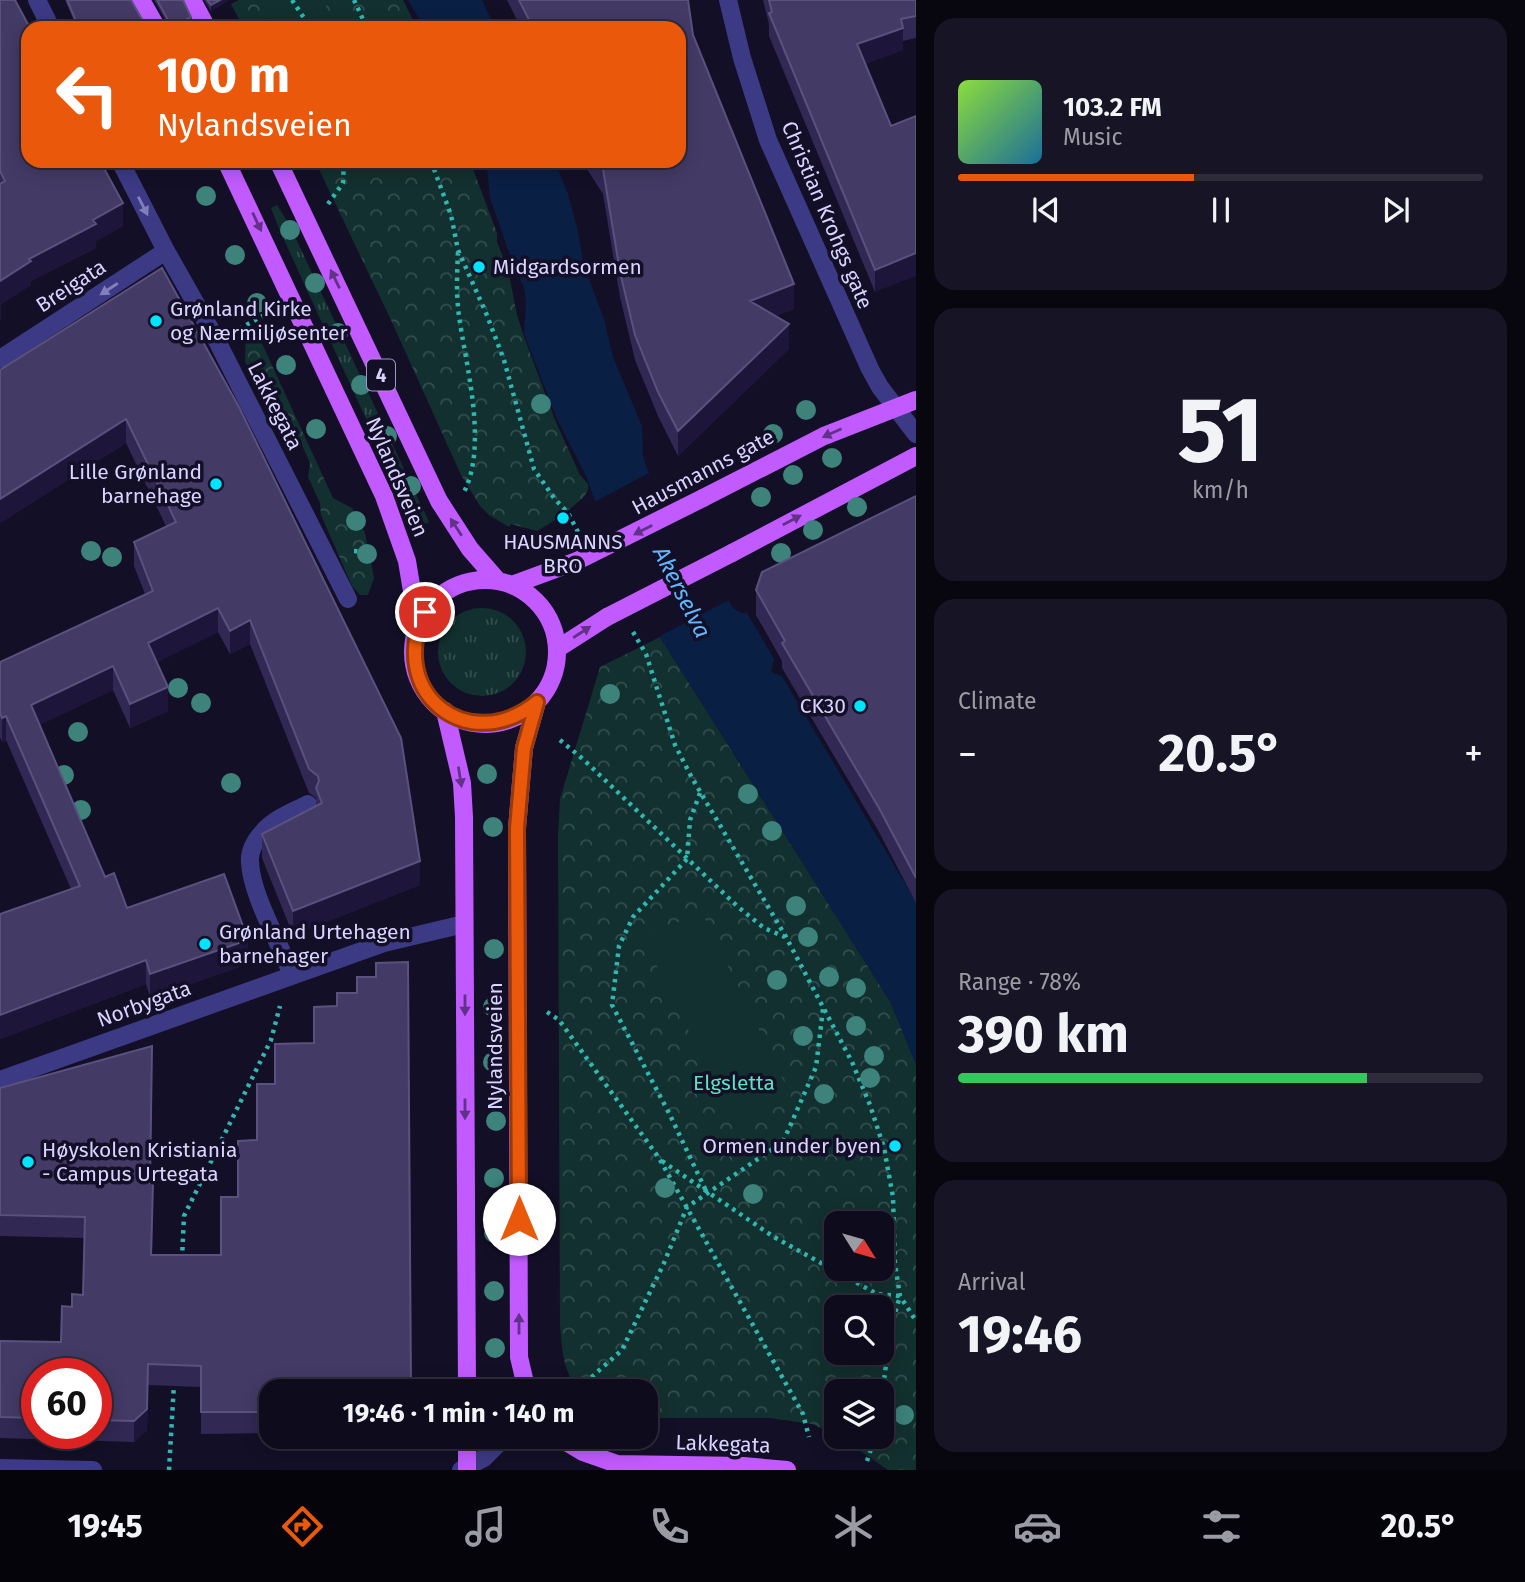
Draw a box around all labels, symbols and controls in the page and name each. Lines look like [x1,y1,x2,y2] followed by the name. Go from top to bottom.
[157,46,290,105] text: 100 m
[42,49,133,140] icon: left
[1063,92,1162,123] text: 103.2 FM
[157,106,352,144] text: Nylandsveien
[776,117,878,313] street label: Christian Krohgs gate
[1063,123,1123,151] text: Music
[1027,191,1065,229] icon: previous
[1202,191,1240,229] icon: pause
[1377,191,1415,229] icon: next
[137,196,148,216] one-way arrow
[251,212,262,232] one-way arrow
[31,254,111,318] street label: Breigata
[493,254,642,280] place label: Midgardsormen
[471,259,487,275] marker: Midgardsormen
[329,269,341,289] one-way arrow
[99,282,119,295] one-way arrow
[170,296,348,346] place label: Grønland Kirke og Nærmiljøsenter
[148,313,164,329] marker: Grønland Kirke og Nærmiljøsenter
[242,358,308,454] street label: Lakkegata
[367,360,395,390] road number: 4
[1178,376,1263,485] text: 51
[360,413,434,541] street label: Nylandsveien
[627,423,779,521] street label: Hausmanns gate
[822,427,842,439] one-way arrow
[69,459,202,509] place label: Lille Grønland barnehage
[208,476,224,492] marker: Lille Grønland barnehage
[1192,476,1249,504] text: km/h
[555,510,571,526] marker: HAUSMANNS BRO
[782,515,802,526] one-way arrow
[449,518,462,537] one-way arrow
[632,523,652,535] one-way arrow
[503,529,623,579] place label: HAUSMANNS BRO
[647,541,717,642] water label: Akerselva
[395,582,455,642] pin
[406,593,444,631] icon: arrive
[573,625,591,639] one-way arrow
[958,687,1037,715] text: Climate
[800,693,846,719] place label: CK30
[852,698,868,714] marker: CK30
[1158,722,1283,785] text: 20.5°
[958,731,977,777] text: −
[1464,731,1483,777] text: +
[455,766,466,788] one-way arrow
[219,919,411,969] place label: Grønland Urtehagen barnehager
[197,936,213,952] marker: Grønland Urtehagen barnehager
[958,968,1081,996] text: Range · 78%
[93,975,195,1033] street label: Norbygata
[482,982,508,1110] street label: Nylandsveien
[459,994,471,1016] one-way arrow
[958,1003,1129,1066] text: 390 km
[693,1070,775,1096] park label: Elgsletta
[459,1098,471,1120] one-way arrow
[702,1133,881,1159] place label: Ormen under byen
[42,1137,237,1187] place label: Høyskolen Kristiania - Campus Urtegata
[887,1138,903,1154] marker: Ormen under byen
[20,1154,36,1170] marker: Høyskolen Kristiania - Campus Urtegata
[482,1182,556,1256] position arrow
[824,1211,894,1281] north arrow
[824,1211,894,1449] map controls
[958,1268,1025,1296] text: Arrival
[824,1295,894,1365] button: search
[958,1303,1082,1366] text: 19:46
[513,1313,525,1335] one-way arrow
[21,1358,112,1449] speed limit sign: 60
[824,1379,894,1449] button: layers
[343,1398,574,1429] text: 19:46 · 1 min · 140 m
[675,1429,771,1459] street label: Lakkegata
[278,1502,327,1551] icon: directions
[461,1502,510,1551] icon: music
[645,1502,694,1551] icon: phone
[829,1502,878,1551] icon: climate
[1013,1502,1062,1551] icon: car
[1197,1502,1246,1551] icon: filters
[67,1507,143,1545] text: 19:45
[1381,1507,1458,1545] text: 20.5°

